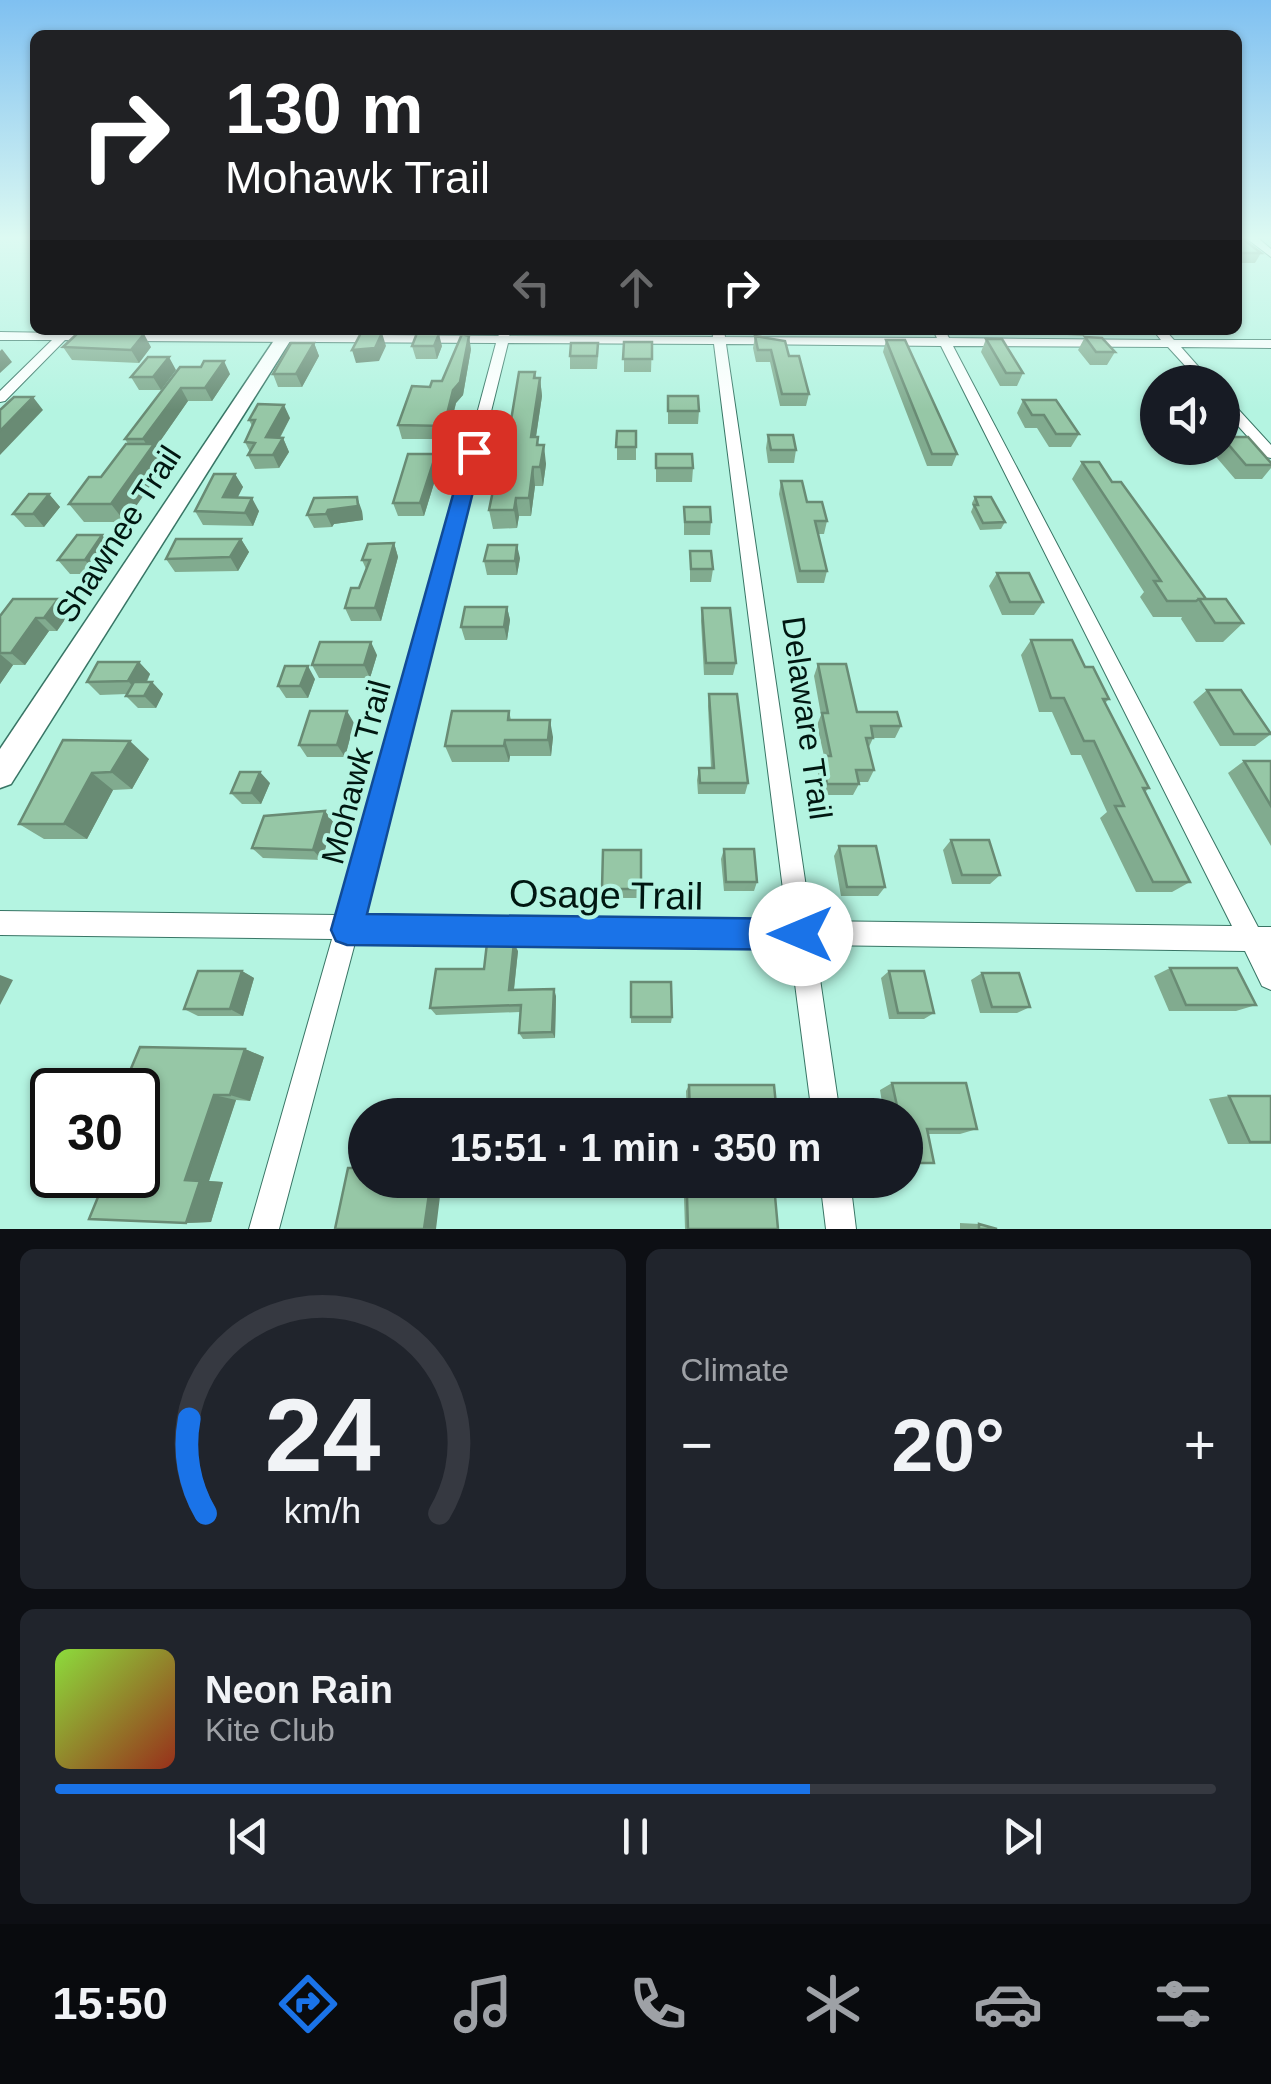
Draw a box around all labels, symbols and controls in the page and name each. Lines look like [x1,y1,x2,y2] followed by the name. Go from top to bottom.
[60,70,190,200] icon: right
[225,70,423,148] text: 130 m
[225,152,490,203] text: Mohawk Trail
[504,260,559,315] icon: left
[609,260,664,315] icon: ahead
[714,260,769,315] icon: right
[1140,365,1240,465] map controls
[1140,365,1240,465] button: sound
[432,410,517,495] pin
[447,425,502,480] icon: arrive
[48,439,188,629] street label: Shawnee Trail
[775,614,839,822] street label: Delaware Trail
[314,676,398,868] street label: Mohawk Trail
[508,872,704,918] street label: Osage Trail
[749,882,853,986] position arrow
[30,1068,160,1198] speed limit sign: 30
[450,1127,821,1169] text: 15:51 · 1 min · 350 m
[681,1352,789,1388] text: Climate
[265,1377,381,1493] text: 24
[892,1403,1005,1487] text: 20°
[681,1414,713,1476] text: −
[1184,1414,1216,1476] text: +
[284,1491,361,1531] text: km/h
[205,1669,393,1711] text: Neon Rain
[205,1712,335,1748] text: Kite Club
[221,1809,276,1864] icon: previous
[608,1809,663,1864] icon: pause
[995,1809,1050,1864] icon: next
[273,1969,343,2039] icon: directions
[448,1969,518,2039] icon: music
[623,1969,693,2039] icon: phone
[798,1969,868,2039] icon: climate
[973,1969,1043,2039] icon: car
[1148,1969,1218,2039] icon: filters
[53,1978,168,2029] text: 15:50

